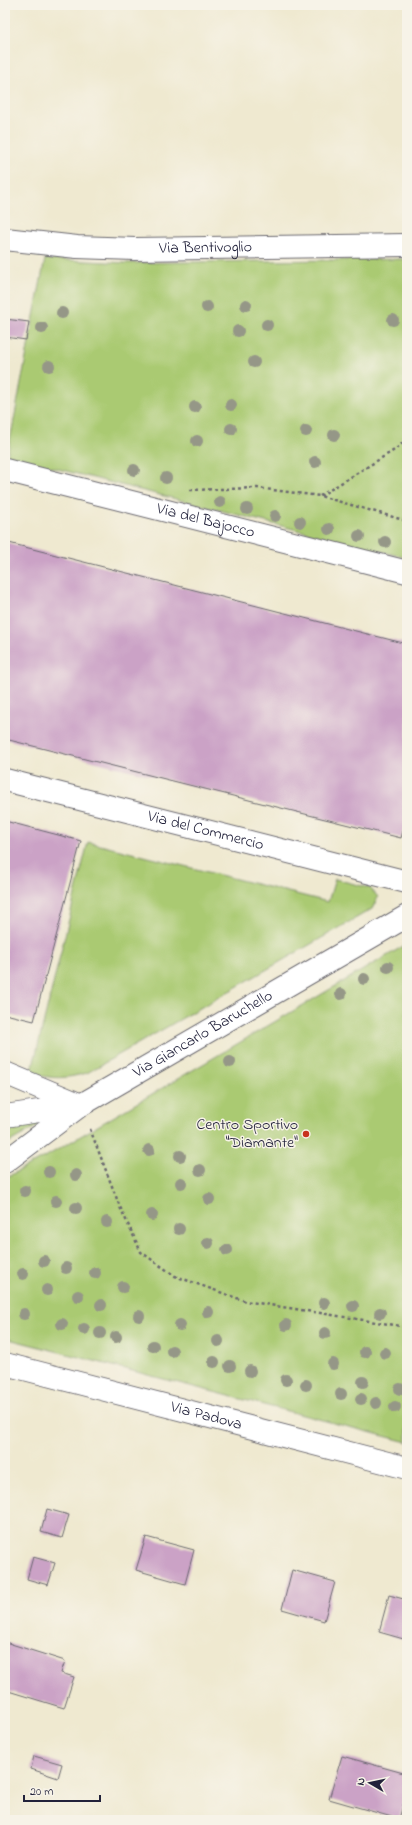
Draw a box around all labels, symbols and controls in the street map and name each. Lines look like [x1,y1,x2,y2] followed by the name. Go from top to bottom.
[158,235,252,261] street label: Via Bentivoglio
[153,497,257,545] street label: Via del Bajocco
[144,804,266,857] street label: Via del Commercio
[128,984,277,1085] street label: Via Giancarlo Baruchello
[196,1113,298,1155] place label: Centro Sportivo "Diamante"
[301,1129,311,1139] marker: Centro Sportivo "Diamante"
[167,1395,245,1437] street label: Via Padova
[350,1763,390,1803] north arrow
[24,1777,100,1803] scale bar
[353,1777,370,1787] text: N
[30,1783,53,1801] text: 20 m

